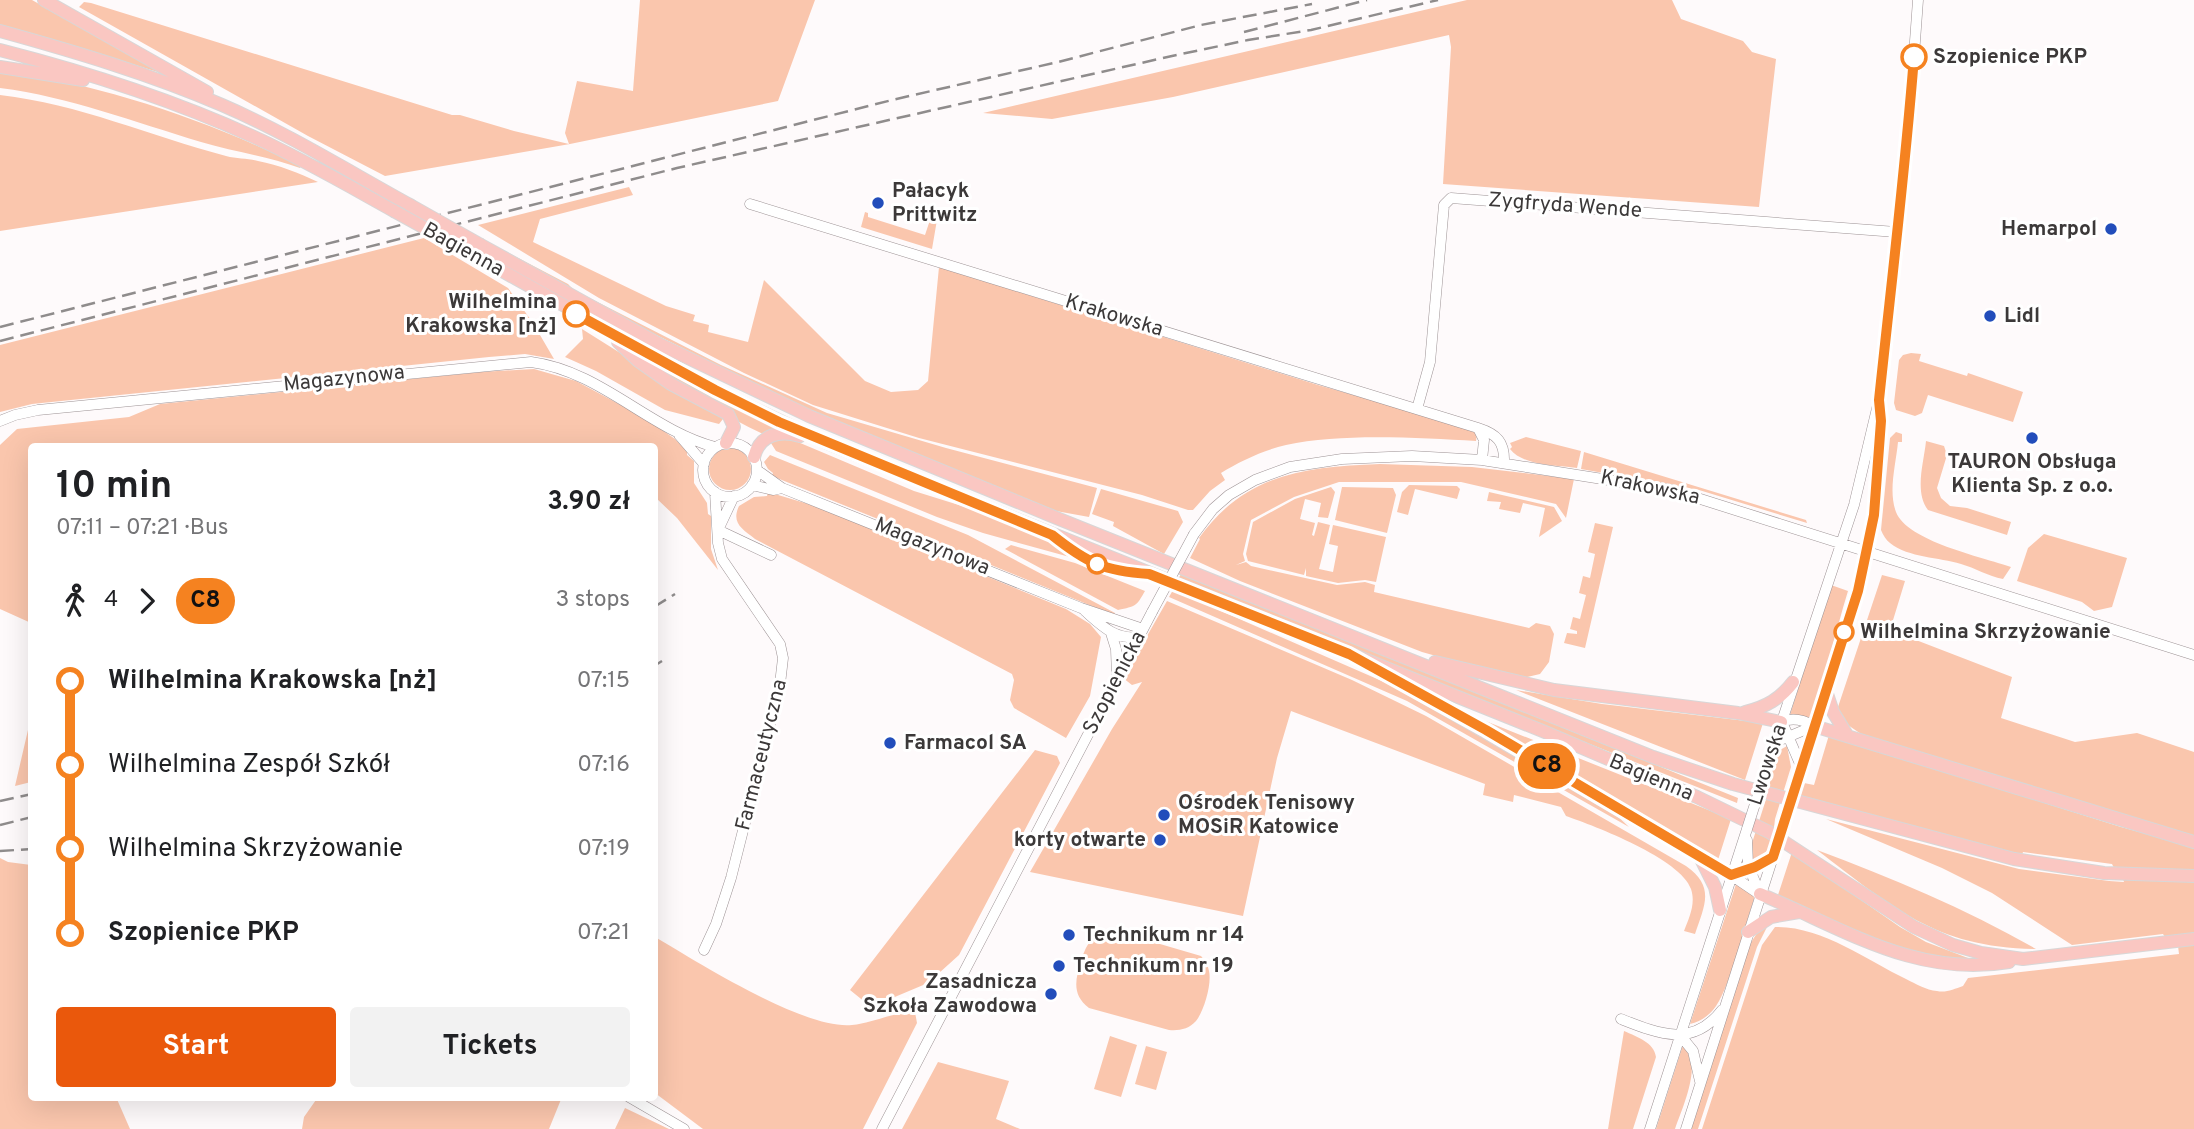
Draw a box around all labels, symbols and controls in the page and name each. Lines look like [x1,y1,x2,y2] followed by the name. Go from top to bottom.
[1901,44,1927,70] marker: Szopienice PKP
[1933,44,2087,71] place label: Szopienice PKP
[892,178,977,229] place label: Pałacyk Prittwitz
[1487,187,1643,225] street label: Zygfryda Wende
[870,195,886,211] marker: Pałacyk Prittwitz
[2001,216,2097,243] place label: Hemarpol
[418,217,508,283] street label: Bagienna
[2103,221,2119,237] marker: Hemarpol
[1062,288,1166,344] street label: Krakowska
[405,289,557,340] place label: Wilhelmina Krakowska [nż]
[563,301,589,327] marker: Wilhelmina Krakowska [nż]
[2004,303,2040,330] place label: Lidl
[1982,308,1998,324] marker: Lidl
[282,359,406,399] street label: Magazynowa
[2024,430,2040,446] marker: TAURON Obsługa Klienta Sp. z o.o.
[1947,449,2117,500] place label: TAURON Obsługa Klienta Sp. z o.o.
[56,463,172,512] text: 10 min
[1598,464,1702,512] street label: Krakowska
[547,486,630,519] text: 3.90 zł
[870,512,994,582] street label: Magazynowa
[56,514,229,543] text: 07:11 – 07:21 · Bus
[1087,554,1107,574] unlabelled marker
[56,582,94,620] icon: walk
[128,582,166,620] icon: forward
[104,586,118,615] text: 4
[190,586,221,616] text: C8
[555,586,630,615] text: 3 stops
[1860,619,2111,646] place label: Wilhelmina Skrzyżowanie
[1834,622,1854,642] marker: Wilhelmina Skrzyżowanie
[1077,627,1153,739] street label: Szopienicka
[108,665,437,698] text: Wilhelmina Krakowska [nż]
[577,667,630,696] text: 07:15
[730,677,794,833] street label: Farmaceutyczna
[1742,721,1794,809] street label: Lwowska
[904,730,1027,757] place label: Farmacol SA
[882,735,898,751] marker: Farmacol SA
[1516,743,1578,789] line badge: C8
[1605,748,1697,808] street label: Bagienna
[108,749,390,782] text: Wilhelmina Zespół Szkół
[577,751,630,780] text: 07:16
[1532,751,1562,781] text: C8
[1178,790,1355,841] place label: Ośrodek Tenisowy MOSiR Katowice
[1156,807,1172,823] marker: Ośrodek Tenisowy MOSiR Katowice
[1014,827,1146,854] place label: korty otwarte
[1152,832,1168,848] marker: korty otwarte
[108,833,403,866] text: Wilhelmina Skrzyżowanie
[577,835,630,864] text: 07:19
[108,917,299,950] text: Szopienice PKP
[577,919,630,948] text: 07:21
[1083,922,1244,949] place label: Technikum nr 14
[1061,927,1077,943] marker: Technikum nr 14
[1073,953,1234,980] place label: Technikum nr 19
[1051,958,1067,974] marker: Technikum nr 19
[863,969,1037,1020] place label: Zasadnicza Szkoła Zawodowa
[1043,986,1059,1002] marker: Zasadnicza Szkoła Zawodowa
[56,1007,336,1087] button: Start
[350,1007,630,1087] button: Tickets

